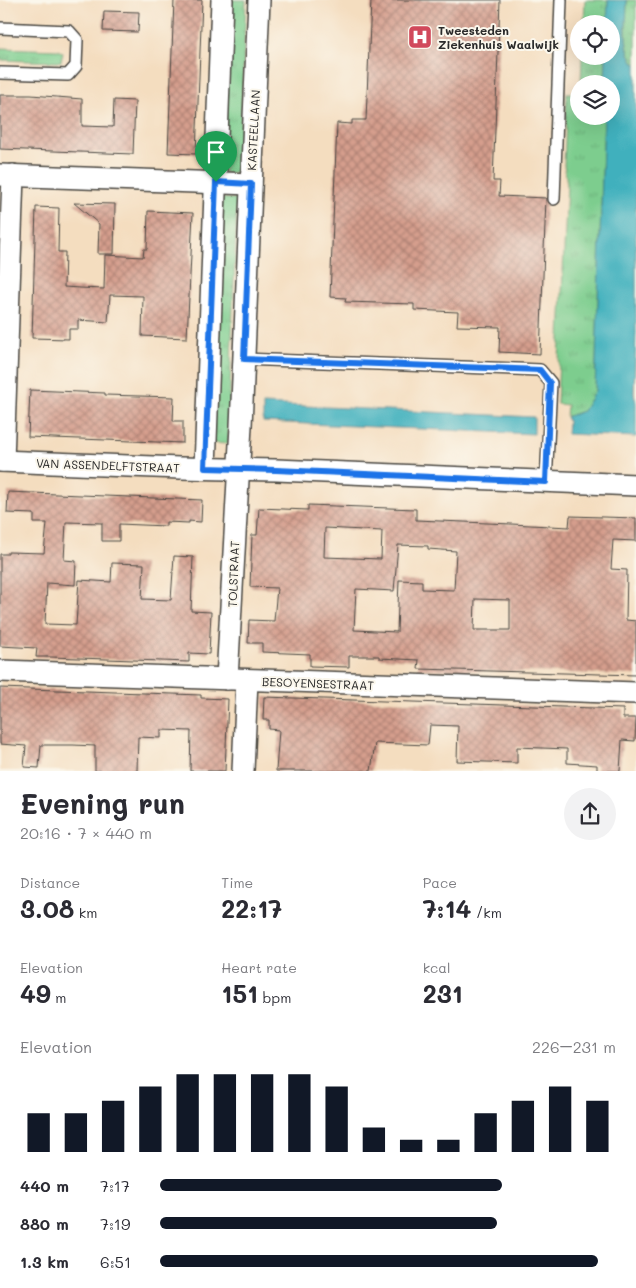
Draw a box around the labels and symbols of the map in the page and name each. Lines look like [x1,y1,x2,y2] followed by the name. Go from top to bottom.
[438,22,559,52] place label: Tweesteden Ziekenhuis Waalwijk
[407,24,433,50] hospital icon: Tweesteden Ziekenhuis Waalwijk
[243,89,263,171] street label: KASTEELLAAN
[195,131,237,182] pin
[36,454,180,476] street label: VAN ASSENDELFTSTRAAT
[224,540,242,608] street label: TOLSTRAAT
[262,673,375,693] street label: BESOYENSESTRAAT

